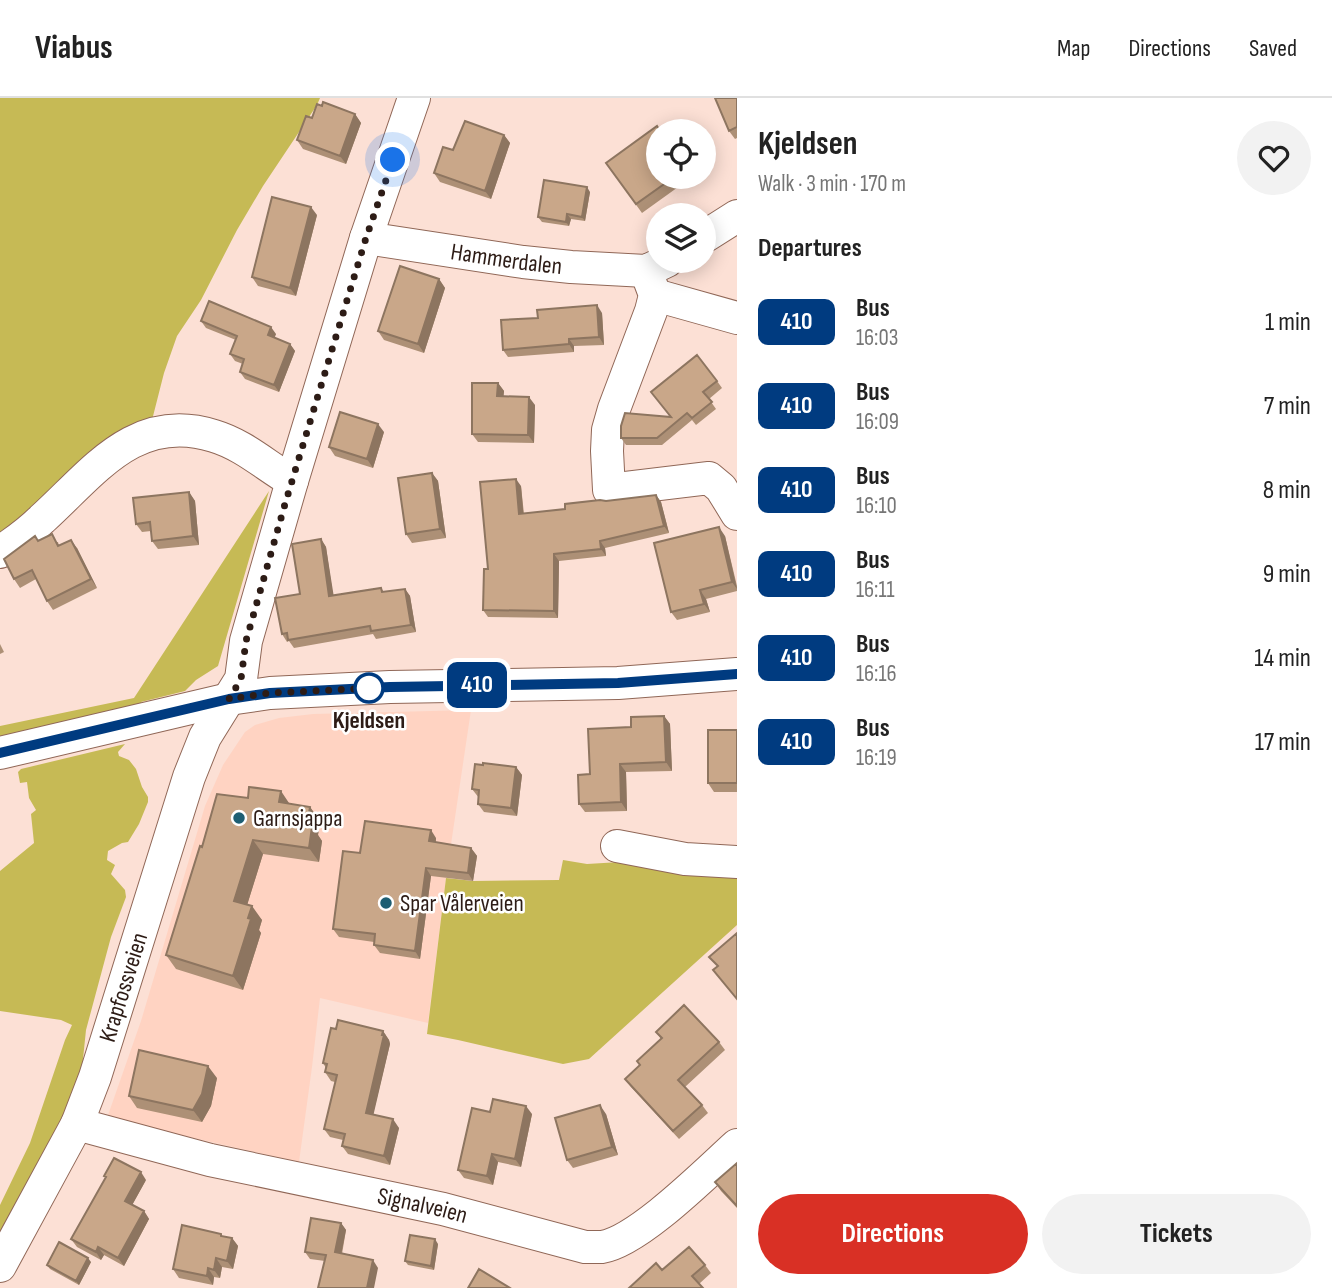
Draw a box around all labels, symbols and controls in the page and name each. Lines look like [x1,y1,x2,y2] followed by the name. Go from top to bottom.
[35,28,113,68] text: Viabus
[1057,34,1090,63] text: Map
[1128,34,1211,63] text: Directions
[1249,34,1297,63] text: Saved
[646,119,716,273] map controls
[646,119,716,189] button: locate
[1237,121,1311,195] button: heart
[758,124,858,164] text: Kjeldsen
[375,142,410,177] your location
[758,170,906,198] text: Walk · 3 min · 170 m
[646,203,716,273] button: layers
[758,233,862,264] text: Departures
[449,237,563,281] street label: Hammerdalen
[856,293,890,324] text: Bus
[780,307,813,336] text: 410
[1265,307,1311,338] text: 1 min
[856,324,898,352] text: 16:03
[856,377,890,408] text: Bus
[780,391,813,420] text: 410
[1264,391,1311,422] text: 7 min
[856,408,899,436] text: 16:09
[856,461,890,492] text: Bus
[780,475,813,504] text: 410
[1263,475,1311,506] text: 8 min
[856,492,897,520] text: 16:10
[856,545,890,576] text: Bus
[780,559,813,588] text: 410
[1263,559,1311,590] text: 9 min
[856,576,895,604] text: 16:11
[856,629,890,660] text: Bus
[780,643,813,672] text: 410
[1254,643,1311,674] text: 14 min
[856,660,897,688] text: 16:16
[437,662,517,708] line badge: 410
[461,670,493,699] text: 410
[354,673,384,703] marker: Kjeldsen
[333,706,405,735] place label: Kjeldsen
[856,713,890,744] text: Bus
[780,727,813,756] text: 410
[1255,727,1311,758] text: 17 min
[856,744,897,772] text: 16:19
[253,804,343,833] place label: Garnsjappa
[231,810,247,826] marker: Garnsjappa
[400,889,524,918] place label: Spar Vålerveien
[378,895,394,911] marker: Spar Vålerveien
[93,929,154,1045] street label: Krapfossveien
[375,1182,471,1230] street label: Signalveien
[758,1194,1028,1274] button: Directions
[1042,1194,1311,1274] button: Tickets

